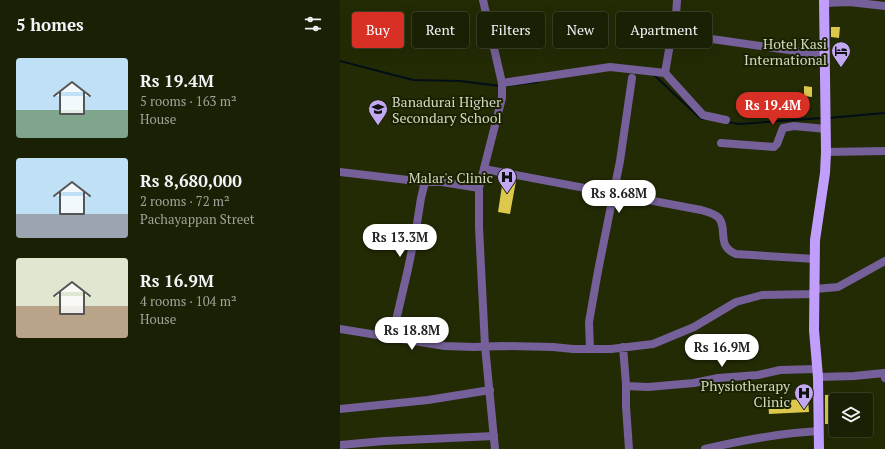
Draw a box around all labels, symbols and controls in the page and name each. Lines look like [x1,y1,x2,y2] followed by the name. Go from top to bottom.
[352,12,404,48] chip: Buy
[412,12,469,48] chip: Rent
[477,12,545,48] chip: Filters
[553,12,608,48] chip: New
[616,12,712,48] chip: Apartment
[16,13,84,36] text: 5 homes
[302,13,324,35] icon: filters
[744,34,827,69] place label: Hotel Kasi International
[830,40,852,68] hotel icon: Hotel Kasi International
[140,69,214,92] text: Rs 19.4M
[48,74,96,122] icon: home
[140,92,237,110] text: 5 rooms · 163 m²
[392,92,502,127] place label: Banadurai Higher Secondary School
[732,92,814,126] pin: Rs 19.4M
[745,96,801,114] text: Rs 19.4M
[367,98,389,126] school or university icon: Banadurai Higher Secondary School
[140,110,176,128] text: House
[496,166,518,194] hospital icon: Malar's Clinic
[408,168,493,187] place label: Malar's Clinic
[140,169,242,192] text: Rs 8,680,000
[48,174,96,222] icon: home
[578,180,660,214] pin: Rs 8.68M
[591,184,647,202] text: Rs 8.68M
[140,192,230,210] text: 2 rooms · 72 m²
[140,210,255,228] text: Pachayappan Street
[359,224,441,258] pin: Rs 13.3M
[372,228,428,246] text: Rs 13.3M
[140,269,214,292] text: Rs 16.9M
[48,274,96,322] icon: home
[140,292,237,310] text: 4 rooms · 104 m²
[140,310,176,328] text: House
[371,317,453,351] pin: Rs 18.8M
[384,321,440,339] text: Rs 18.8M
[681,334,763,368] pin: Rs 16.9M
[694,338,750,356] text: Rs 16.9M
[701,376,791,411] place label: Physiotherapy Clinic
[793,382,815,410] hospital icon: Physiotherapy Clinic
[829,393,873,437] map controls
[829,393,873,437] button: layers

